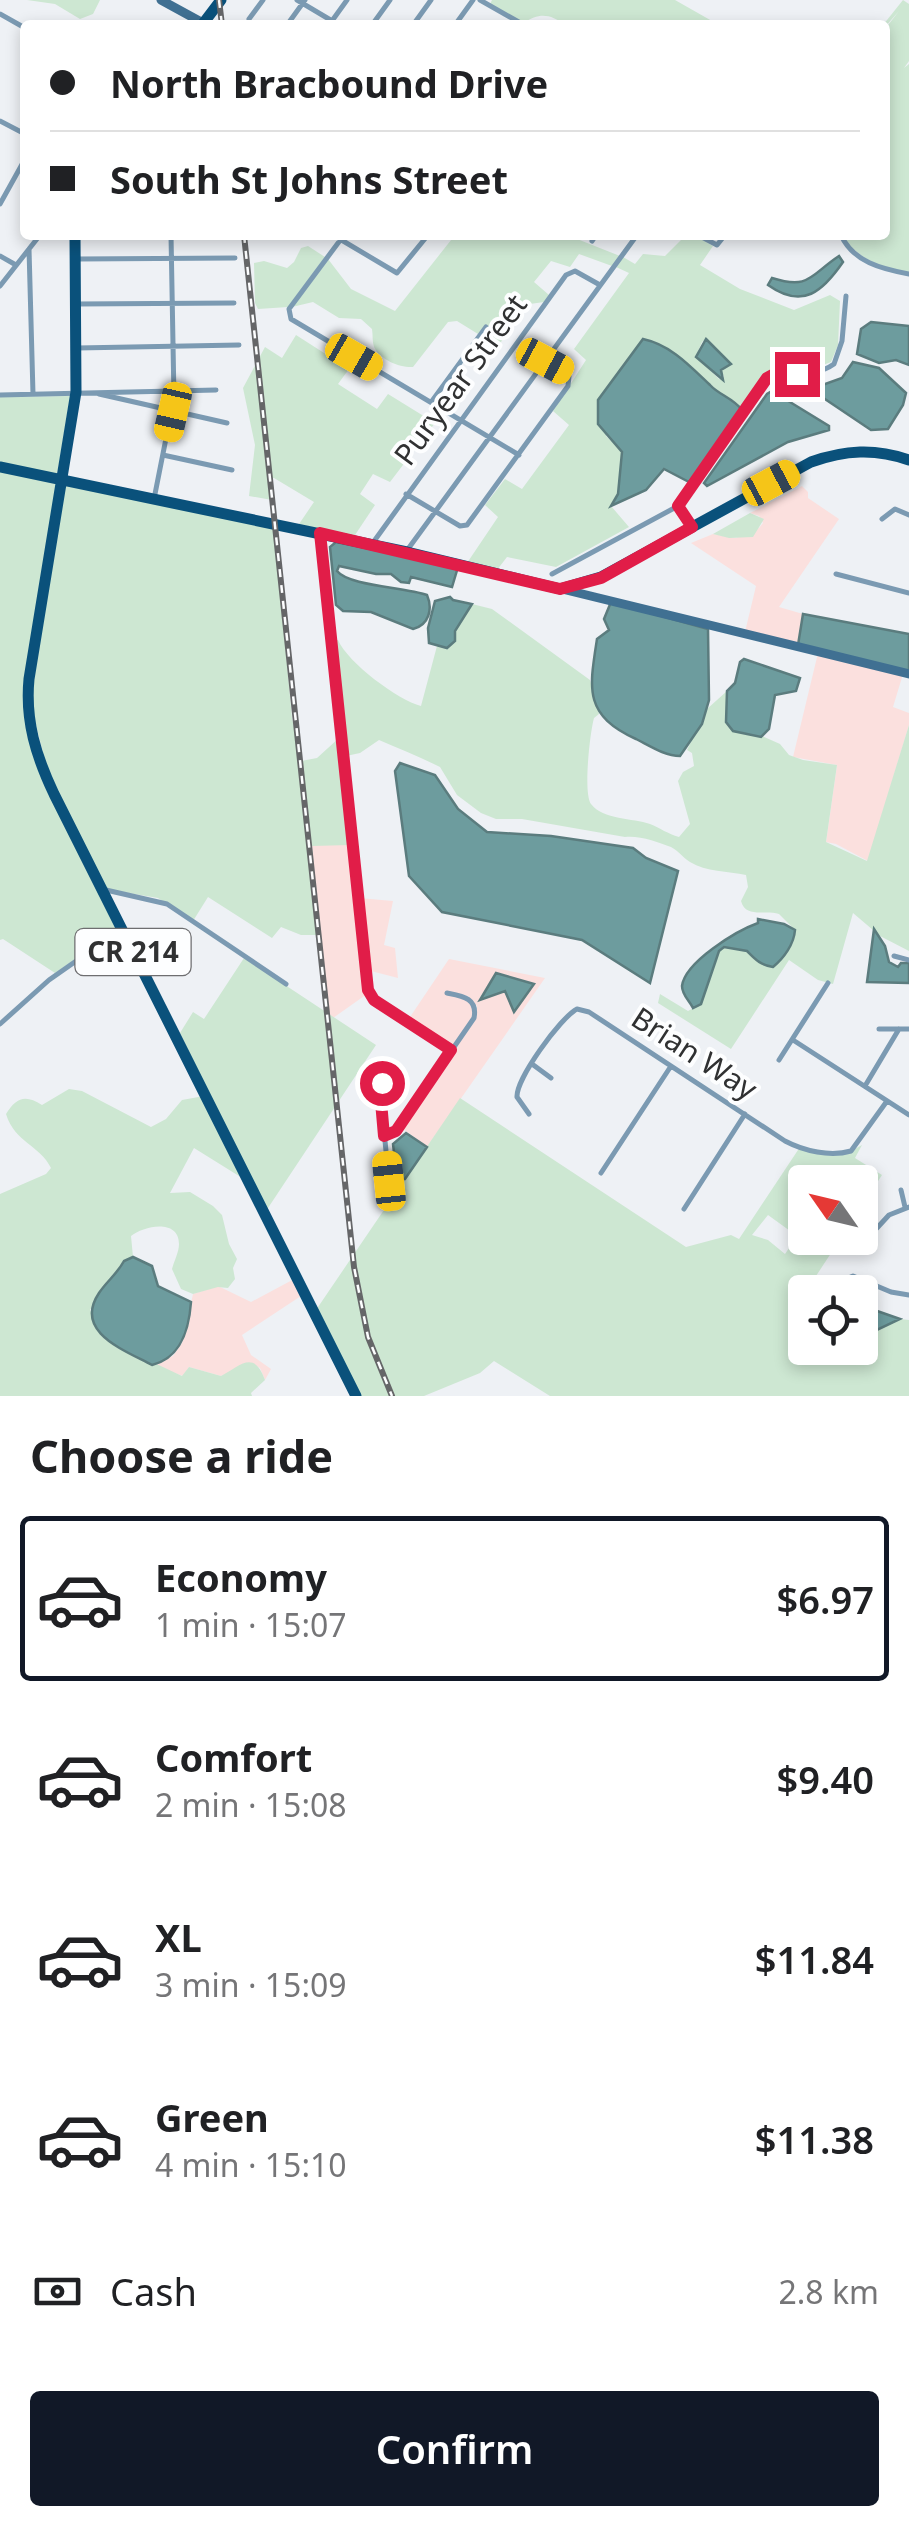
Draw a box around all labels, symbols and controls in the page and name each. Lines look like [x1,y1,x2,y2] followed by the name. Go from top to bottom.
[110,57,548,109] text: North Bracbound Drive
[110,153,508,205] text: South St Johns Street
[384,285,536,473] street label: Puryear Street
[321,329,387,385] car
[511,334,579,388] car
[775,352,820,397] route end
[152,379,194,445] car
[737,456,805,510] car
[76,929,190,975] road number: CR 214
[624,997,766,1109] street label: Brian Way
[360,1061,405,1106] route start
[371,1150,407,1212] car
[788,1165,878,1255] north arrow
[788,1165,878,1365] map controls
[788,1275,878,1365] button: locate
[30,1425,333,1486] text: Choose a ride
[155,1551,327,1603] text: Economy
[35,1554,125,1644] icon: car
[777,1573,874,1625] text: $6.97
[155,1603,347,1646] text: 1 min · 15:07
[155,1731,312,1783] text: Comfort
[35,1734,125,1824] icon: car
[777,1753,874,1805] text: $9.40
[155,1783,347,1826] text: 2 min · 15:08
[155,1911,202,1963] text: XL
[35,1914,125,2004] icon: car
[755,1933,874,1985] text: $11.84
[155,1963,347,2006] text: 3 min · 15:09
[155,2091,269,2143] text: Green
[35,2094,125,2184] icon: car
[755,2113,874,2165] text: $11.38
[155,2143,347,2186] text: 4 min · 15:10
[30,2264,85,2319] icon: cash
[110,2265,197,2317] text: Cash
[778,2270,879,2313] text: 2.8 km
[30,2391,879,2506] button: Confirm

